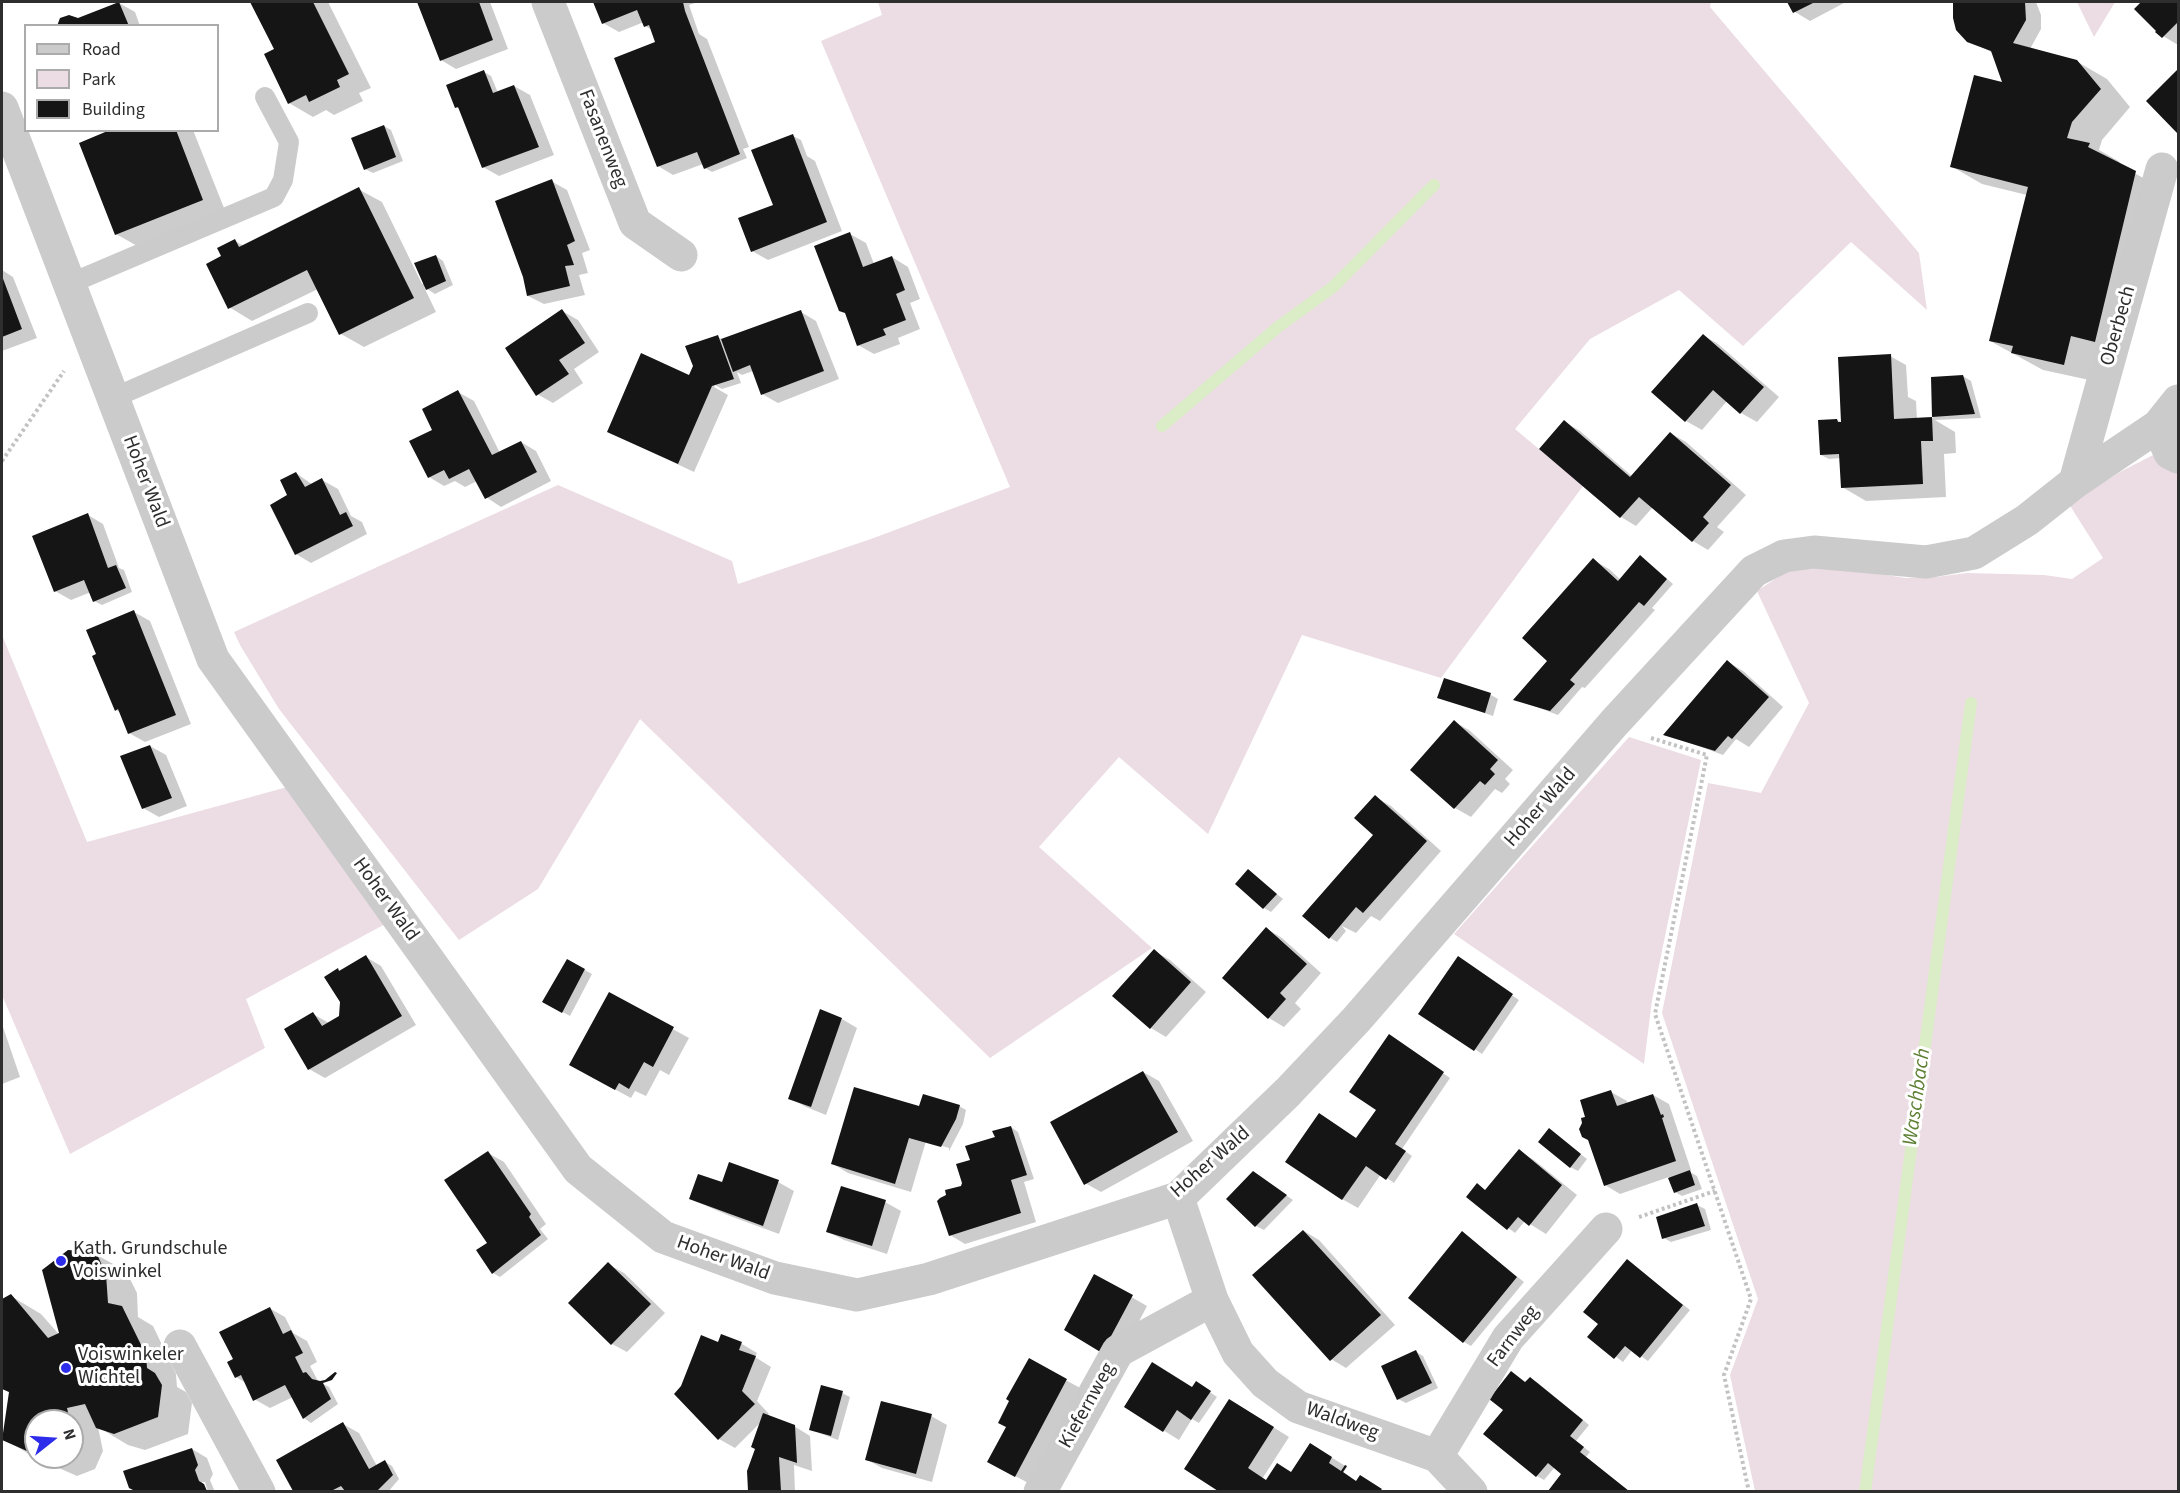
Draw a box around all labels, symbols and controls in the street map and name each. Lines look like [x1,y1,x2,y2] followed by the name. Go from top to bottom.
[24,24,219,132] legend
[82,37,121,62] text: Road
[82,67,116,92] text: Park
[572,86,632,192] street label: Fasanenweg
[82,97,145,122] text: Building
[2096,283,2142,369] street label: Oberbech
[116,432,174,532] street label: Hoher Wald
[1500,763,1582,853] street label: Hoher Wald
[347,854,423,946] street label: Hoher Wald
[1899,1047,1937,1147] water label: Waschbach
[1166,1122,1256,1204] street label: Hoher Wald
[673,1231,773,1287] street label: Hoher Wald
[73,1238,227,1285] place label: Kath. Grundschule Voiswinkel
[54,1254,68,1268] marker: Kath. Grundschule Voiswinkel
[1483,1301,1545,1373] street label: Farnweg
[78,1344,184,1391] place label: Voiswinkeler Wichtel
[1055,1359,1121,1453] street label: Kiefernweg
[59,1361,73,1375] marker: Voiswinkeler Wichtel
[1302,1398,1382,1446] street label: Waldweg
[24,1409,84,1469] north arrow
[57,1426,81,1443] text: N

